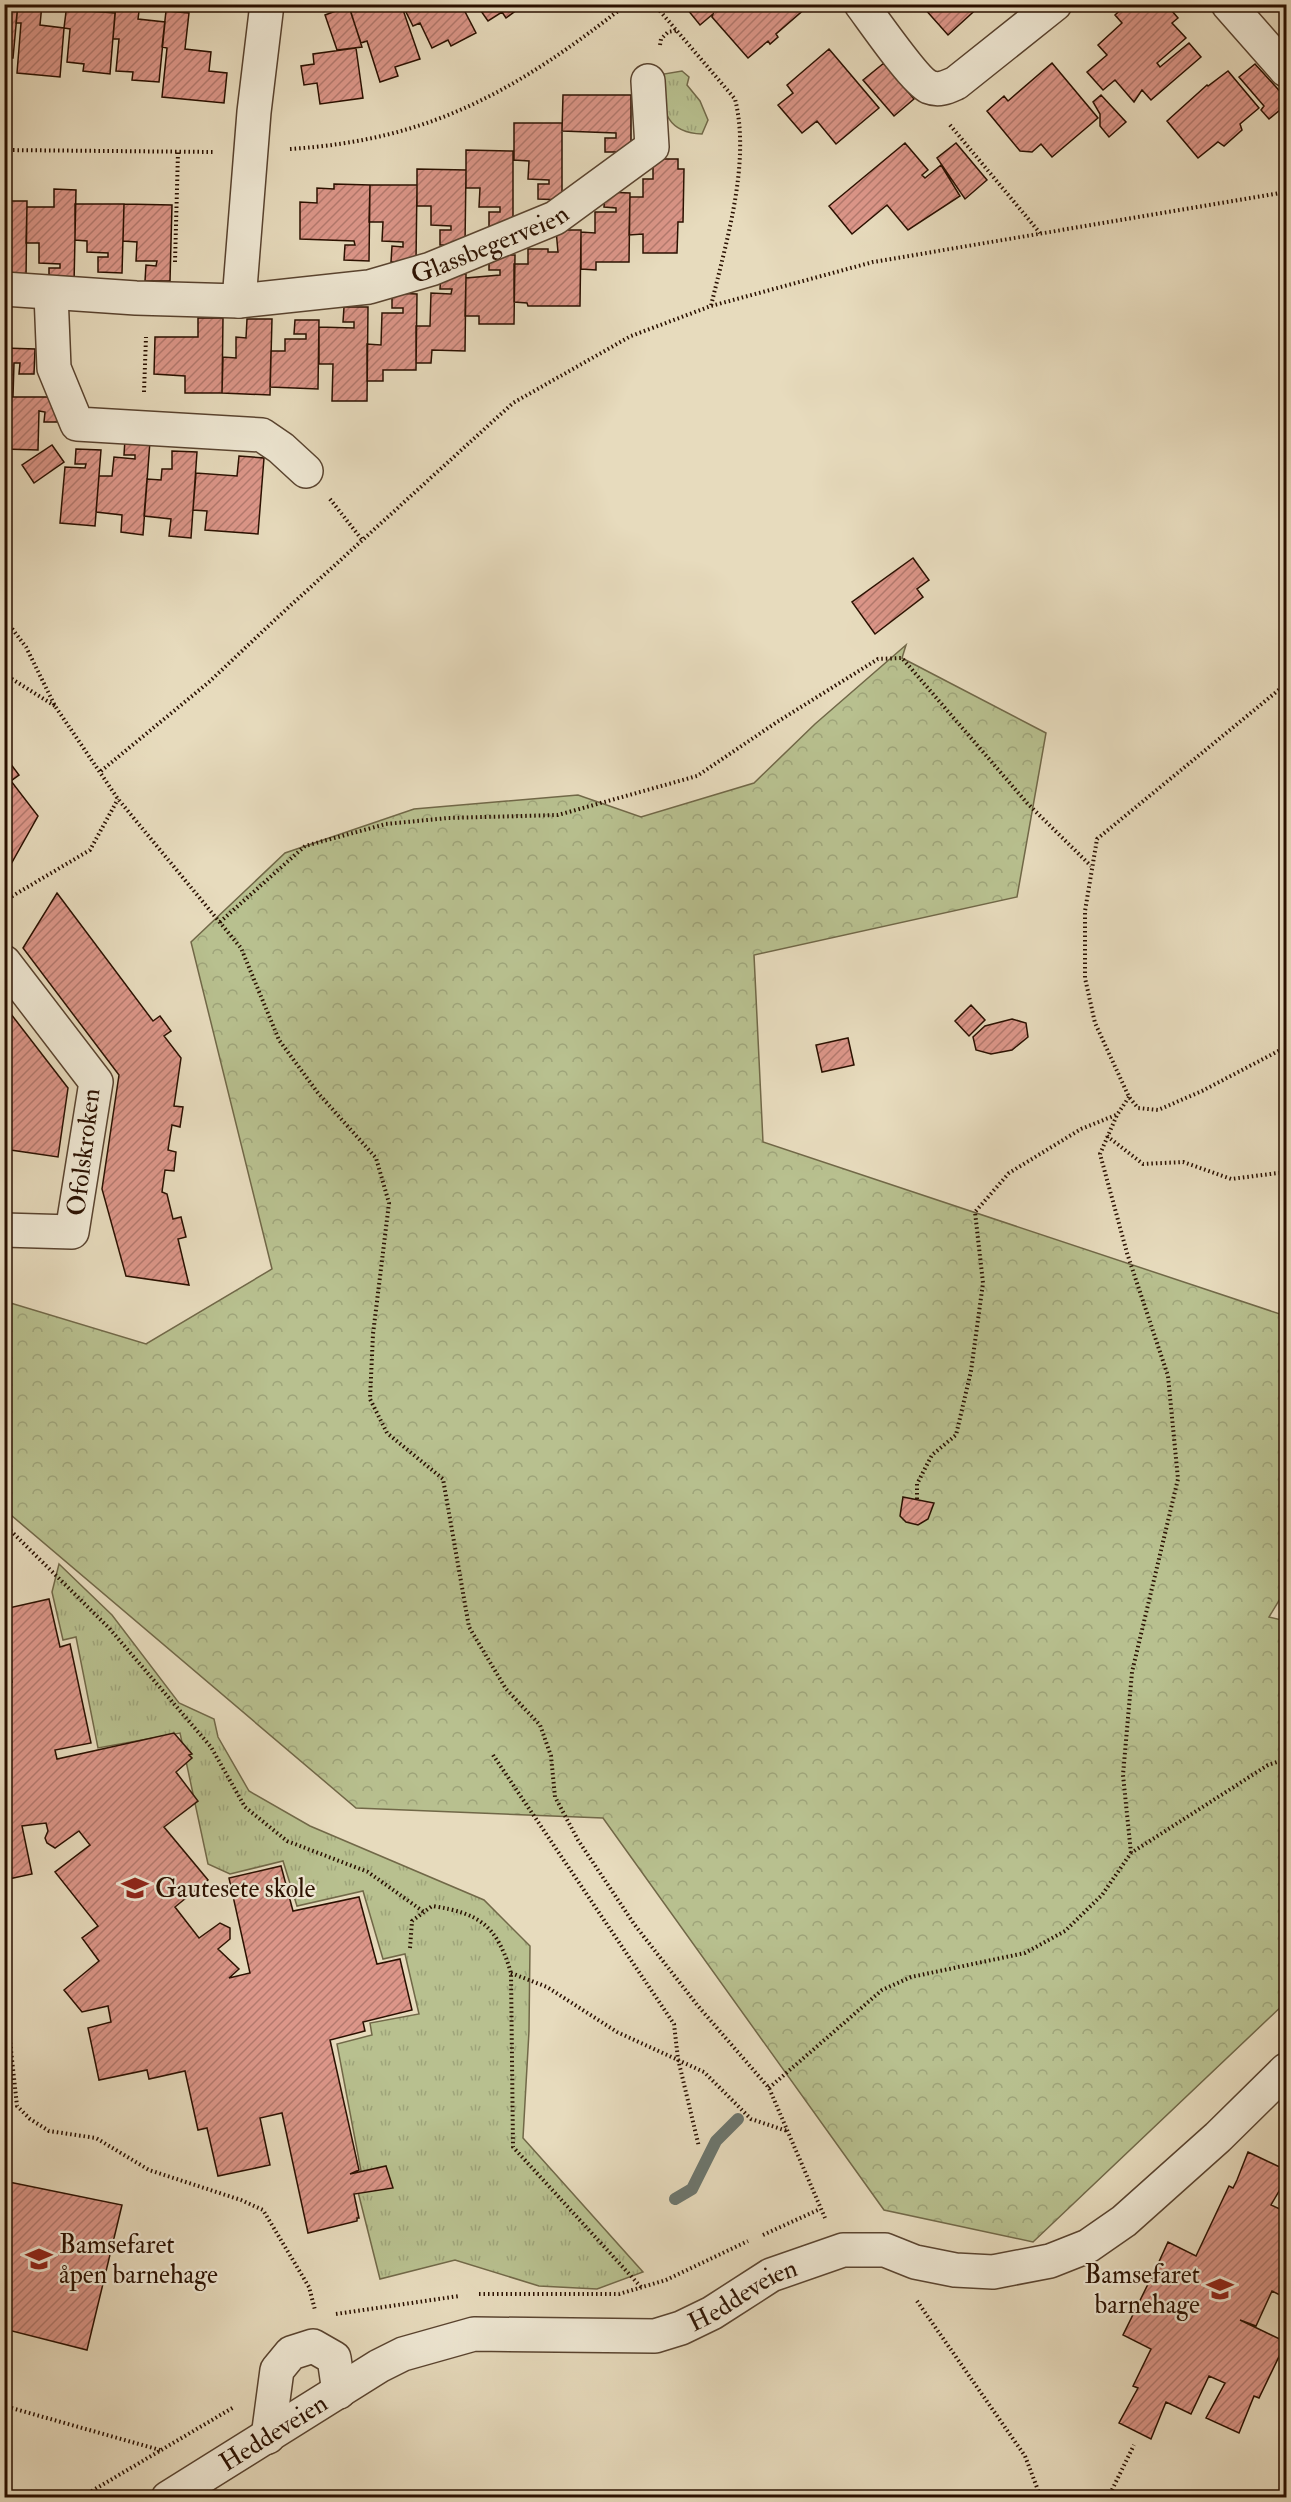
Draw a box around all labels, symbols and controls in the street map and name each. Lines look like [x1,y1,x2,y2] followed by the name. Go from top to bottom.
[407,198,575,291] street label: Glassbegerveien
[60,1087,108,1218] street label: Ofolskroken
[120,1873,150,1903] school or university icon: Gautesete skole
[155,1873,316,1905] place label: Gautesete skole
[59,2229,218,2292] place label: Bamsefaret åpen barnehage
[24,2244,54,2274] school or university icon: Bamsefaret åpen barnehage
[683,2252,801,2339] street label: Heddeveien
[1084,2259,1200,2321] place label: Bamsefaret barnehage
[1205,2274,1235,2304] school or university icon: Bamsefaret barnehage
[214,2387,334,2479] street label: Heddeveien

